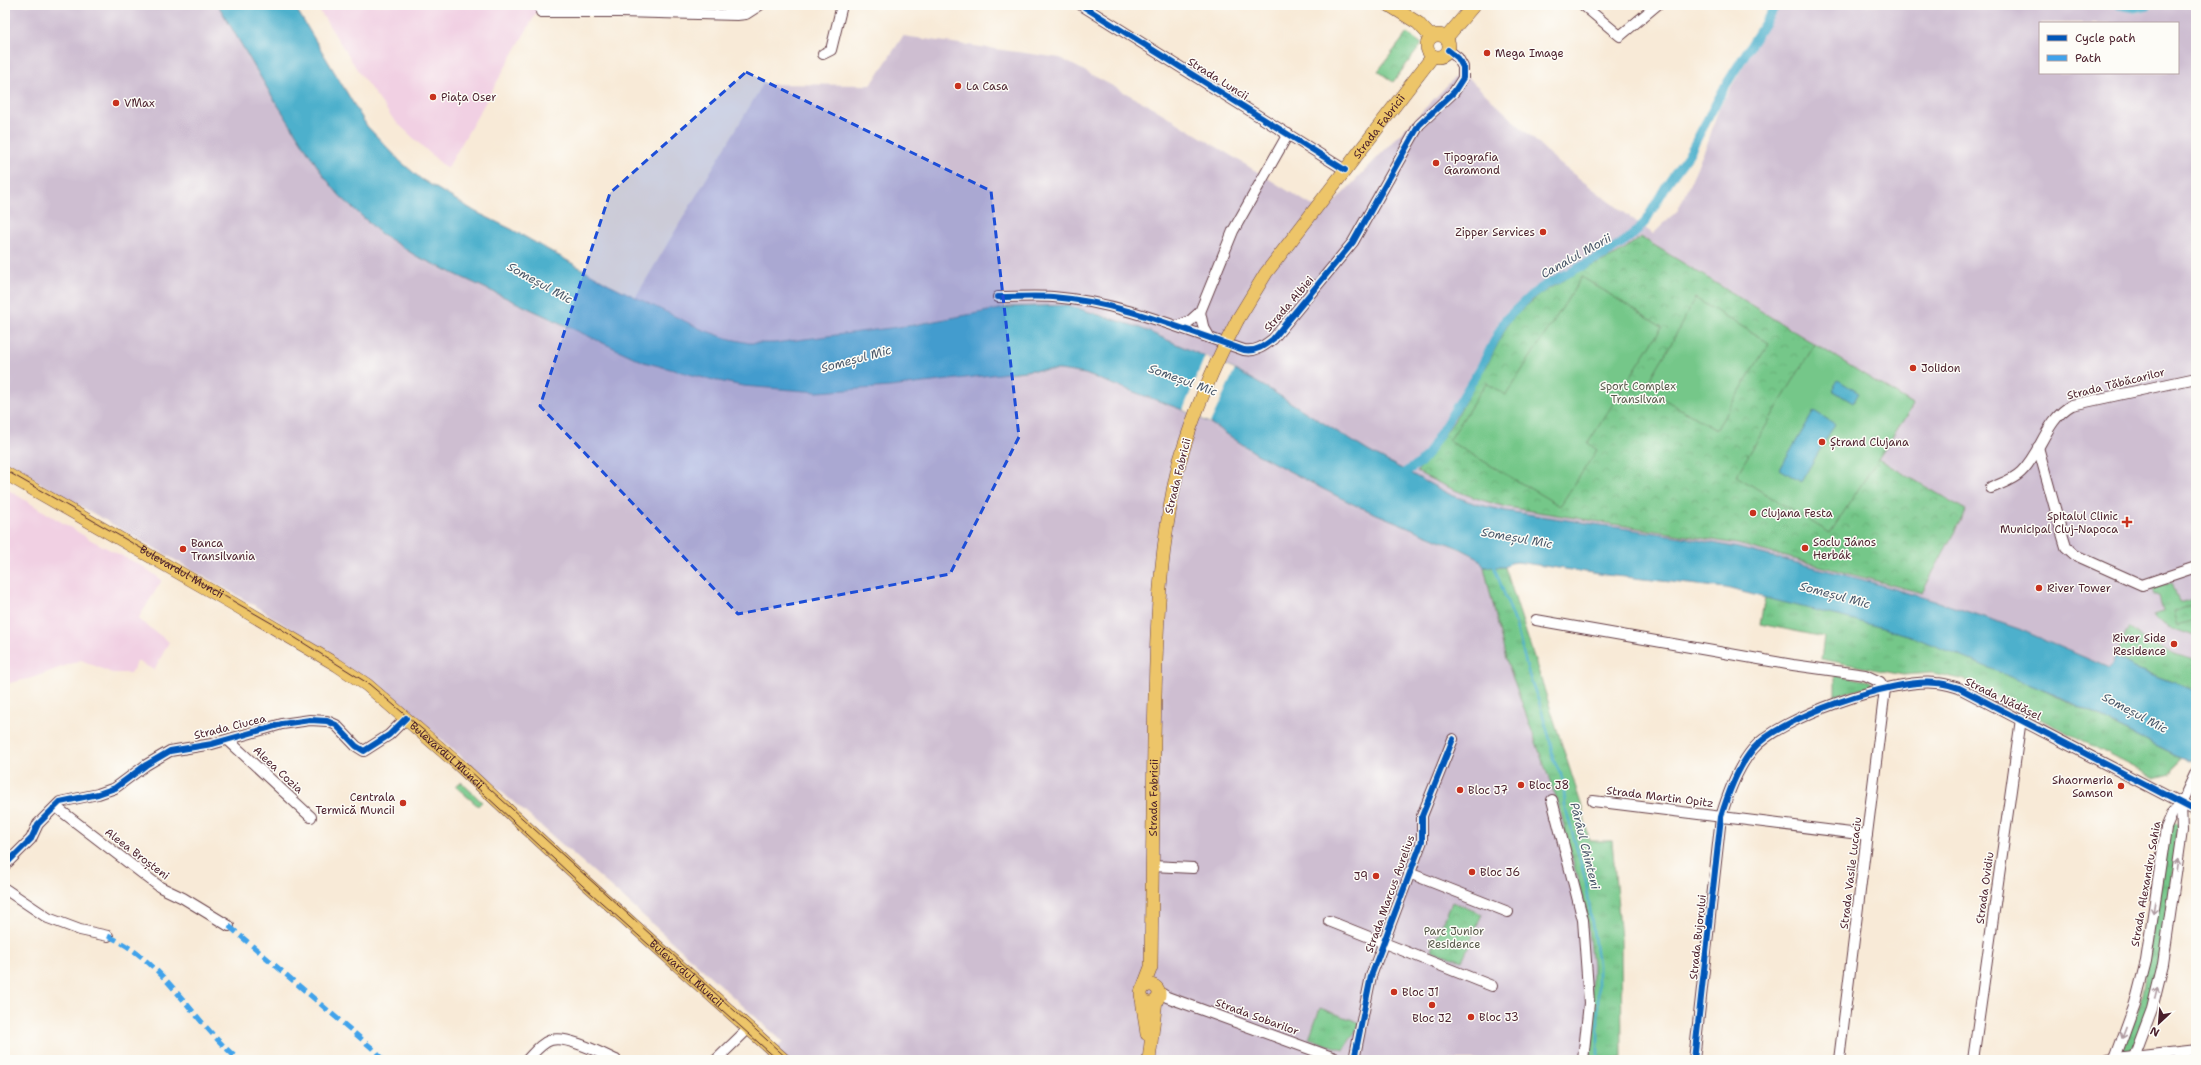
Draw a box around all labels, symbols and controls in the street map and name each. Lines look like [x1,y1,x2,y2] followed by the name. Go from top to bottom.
[2039,22,2179,74] legend
[2075,30,2136,46] text: Cycle path
[1495,46,1564,61] place label: Mega Image
[1482,48,1492,58] marker: Mega Image
[2075,50,2101,66] text: Path
[1185,54,1251,104] street label: Strada Luncii
[966,79,1008,94] place label: La Casa
[953,81,963,91] marker: La Casa
[441,90,496,105] place label: Piața Oser
[1349,91,1409,162] street label: Strada Fabricii
[428,92,438,102] marker: Piața Oser
[124,96,155,111] place label: VMax
[111,98,121,108] marker: VMax
[1444,150,1500,178] place label: Tipografia Garamond
[1431,158,1441,168] marker: Tipografia Garamond
[1455,225,1535,240] place label: Zipper Services
[1538,227,1548,237] marker: Zipper Services
[1538,230,1615,282] water label: Canalul Morii
[505,259,575,307] water label: Someșul Mic
[1261,273,1317,335] street label: Strada Albiei
[819,342,893,376] water label: Someșul Mic
[1146,360,1220,400] water label: Someșul Mic
[1921,361,1961,376] place label: Jolidon
[1908,363,1918,373] marker: Jolidon
[2065,365,2167,403] street label: Strada Tăbăcarilor
[1600,379,1676,407] park label: Sport Complex Transilvan
[1830,435,1909,450] place label: Ștrand Clujana
[1161,437,1195,515] street label: Strada Fabricii
[1817,437,1827,447] marker: Ștrand Clujana
[1761,506,1833,521] place label: Clujana Festa
[1748,508,1758,518] marker: Clujana Festa
[2000,509,2118,537] place label: Spitalul Clinic Municipal Cluj-Napoca
[2121,516,2133,528] marker: Spitalul Clinic Municipal Cluj-Napoca
[1480,524,1554,552] water label: Someșul Mic
[1813,535,1876,563] place label: Soclu János Herbák
[191,536,255,564] place label: Banca Transilvania
[137,542,227,602] street label: Bulevardul Muncii
[1800,543,1810,553] marker: Soclu János Herbák
[178,544,188,554] marker: Banca Transilvania
[1798,578,1872,612] water label: Someșul Mic
[2047,581,2111,596] place label: River Tower
[2034,583,2044,593] marker: River Tower
[2113,631,2166,659] place label: River Side Residence
[2169,639,2179,649] marker: River Side Residence
[1962,674,2044,724] street label: Strada Nădășel
[2099,689,2171,737] water label: Someșul Mic
[192,711,268,743] street label: Strada Ciucea
[407,718,487,792] street label: Bulevardul Muncii
[250,743,306,797] street label: Aleea Cozia
[1145,759,1161,836] street label: Strada Fabricii
[2052,773,2113,801] place label: Shaormeria Samson
[1529,778,1569,793] place label: Bloc J8
[1516,780,1526,790] marker: Bloc J8
[2116,781,2126,791] marker: Shaormeria Samson
[1468,783,1508,798] place label: Bloc J7
[1605,783,1715,811] street label: Strada Martin Opitz
[1455,785,1465,795] marker: Bloc J7
[316,790,395,818] place label: Centrala Termică Muncii
[398,798,408,808] marker: Centrala Termică Muncii
[1566,801,1604,892] water label: Pârâul Chinteni
[1837,816,1865,930] street label: Strada Vasile Lucaciu
[2128,820,2164,948] street label: Strada Alexandru Sahia
[102,825,172,883] street label: Aleea Broșteni
[1362,833,1418,955] street label: Strada Marcus Aurelius
[1973,851,1997,925] street label: Strada Ovidiu
[2173,859,2181,872] one-way arrow
[1480,865,1520,880] place label: Bloc J6
[1467,867,1477,877] marker: Bloc J6
[1354,869,1368,884] place label: J9
[1371,871,1381,881] marker: J9
[1686,894,1710,980] street label: Strada Bujorului
[2150,900,2158,913] one-way arrow
[1424,924,1484,952] park label: Parc Junior Residence
[646,936,727,1010] street label: Bulevardul Muncii
[1402,985,1439,1000] place label: Bloc J1
[1389,987,1399,997] marker: Bloc J1
[2153,987,2160,1000] one-way arrow
[1213,995,1301,1039] street label: Strada Sobarilor
[1427,1000,1437,1010] marker: Bloc J2
[2139,1003,2179,1043] north arrow
[1479,1010,1519,1025] place label: Bloc J3
[1412,1011,1452,1026] place label: Bloc J2
[1466,1012,1476,1022] marker: Bloc J3
[2147,1023,2162,1040] text: N
[2120,1027,2128,1039] one-way arrow

